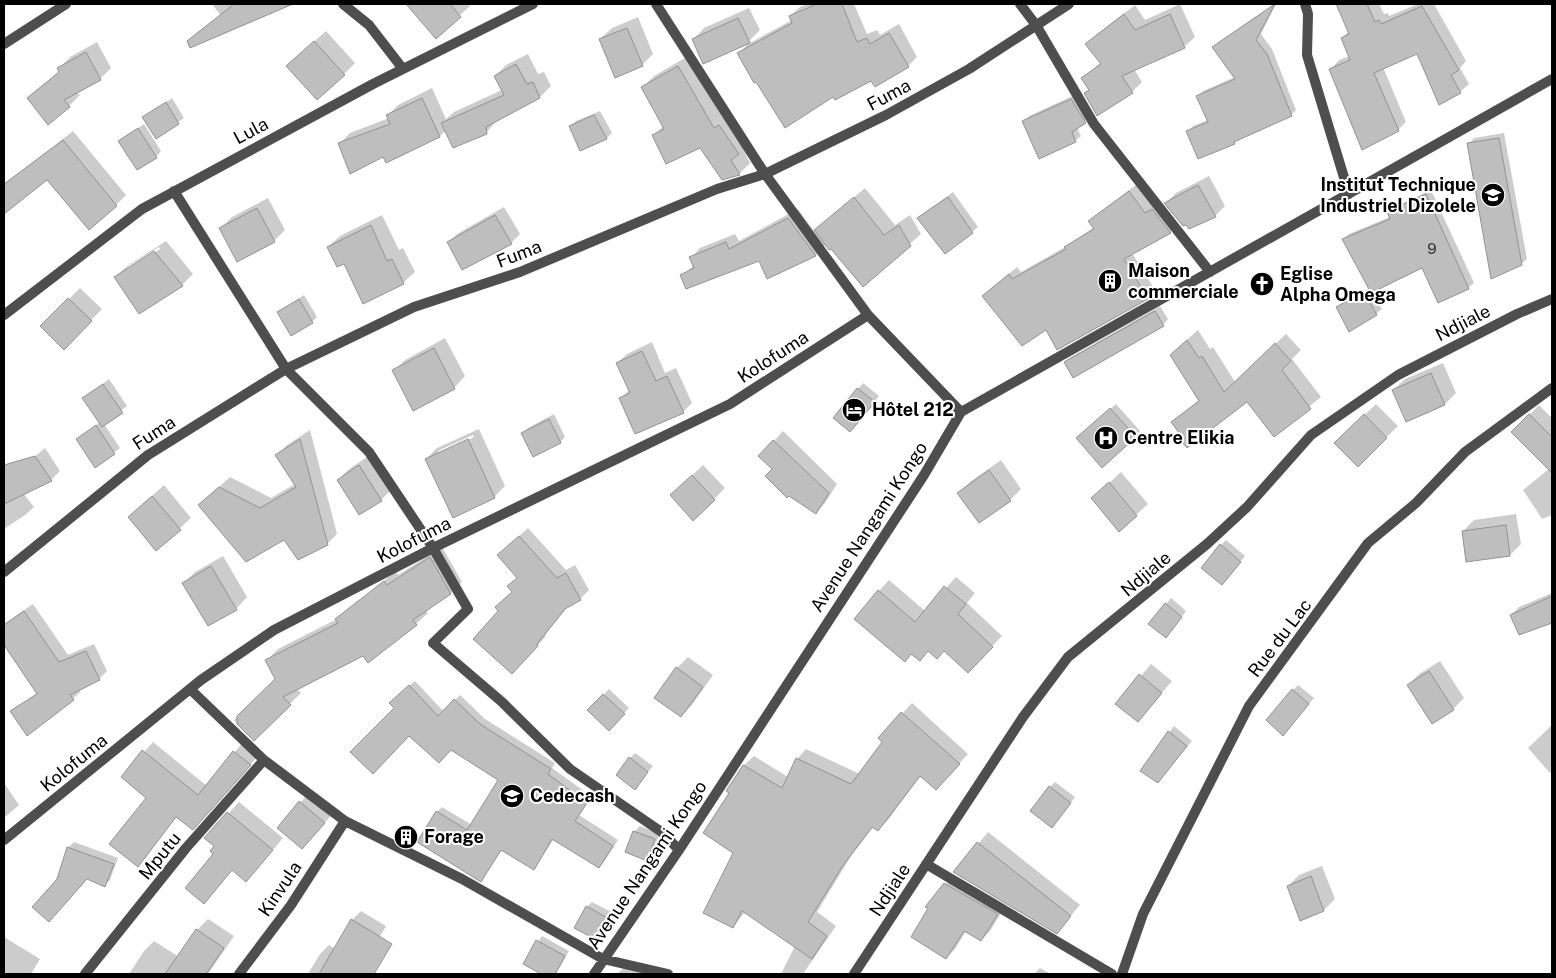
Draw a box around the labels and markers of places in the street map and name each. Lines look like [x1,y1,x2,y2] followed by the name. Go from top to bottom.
[1320,174,1476,216] place label: Institut Technique Industriel Dizolele
[1480,182,1506,208] school or university icon: Institut Technique Industriel Dizolele
[1128,260,1239,302] place label: Maison commerciale
[1280,263,1396,305] place label: Eglise Alpha Omega
[1097,268,1123,294] building icon: Maison commerciale
[1249,271,1275,297] church icon: Eglise Alpha Omega
[841,397,867,423] hotel icon: Hôtel 212
[872,399,954,420] place label: Hôtel 212
[1093,425,1119,451] hospital icon: Centre Elikia
[1124,427,1234,448] place label: Centre Elikia
[499,783,525,809] school or university icon: Cedecash
[530,785,615,806] place label: Cedecash
[393,824,419,850] building icon: Forage
[424,826,484,847] place label: Forage

